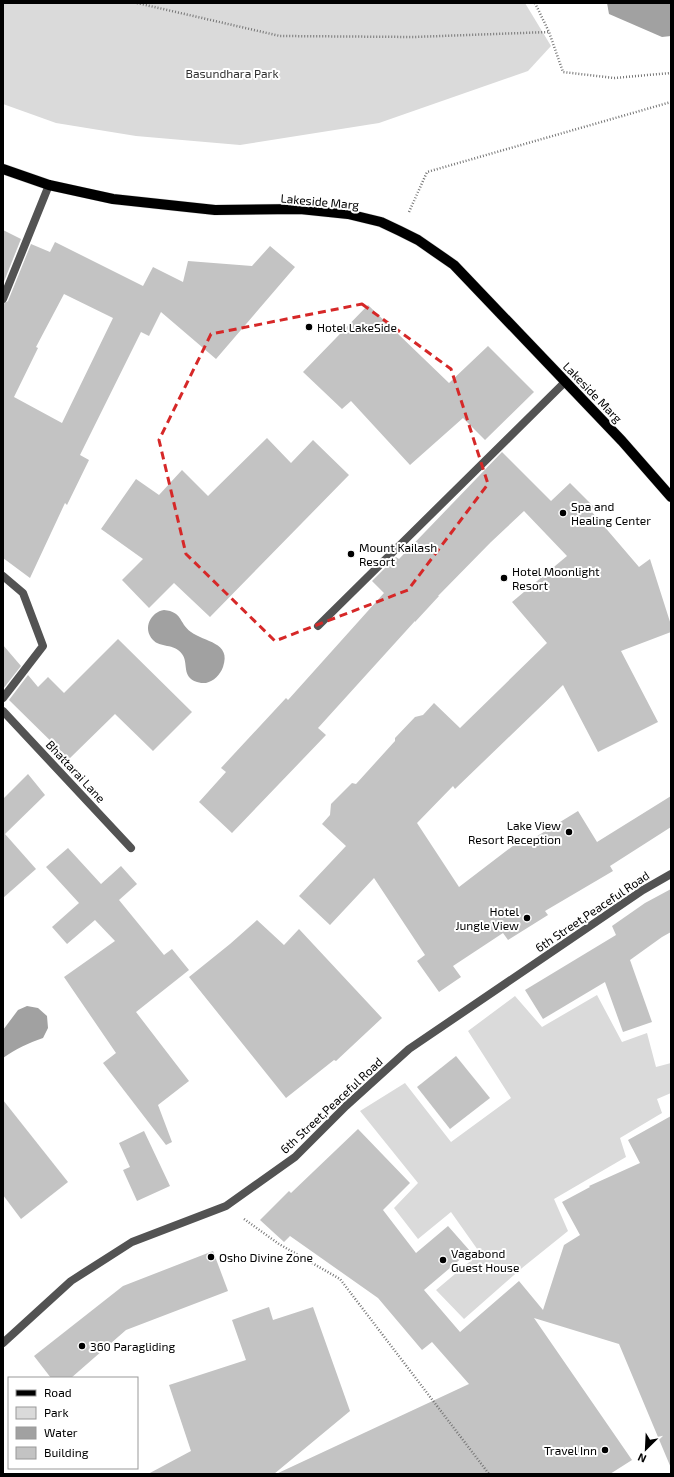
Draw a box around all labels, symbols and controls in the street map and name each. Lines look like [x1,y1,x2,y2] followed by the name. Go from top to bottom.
[186,66,279,80] park label: Basundhara Park
[280,191,360,211] street label: Lakeside Marg
[317,320,397,334] place label: Hotel LakeSide
[304,322,314,332] marker: Hotel LakeSide
[561,359,626,425] street label: Lakeside Marg
[571,499,651,527] place label: Spa and Healing Center
[558,508,568,518] marker: Spa and Healing Center
[359,540,437,568] place label: Mount Kailash Resort
[346,549,356,559] marker: Mount Kailash Resort
[512,564,600,592] place label: Hotel Moonlight Resort
[499,573,509,583] marker: Hotel Moonlight Resort
[44,737,108,805] street label: Bhattarai Lane
[468,818,561,846] place label: Lake View Resort Reception
[564,827,574,837] marker: Lake View Resort Reception
[532,868,652,954] street label: 6th Street,Peaceful Road
[455,904,519,932] place label: Hotel Jungle View
[522,913,532,923] marker: Hotel Jungle View
[277,1054,385,1156] street label: 6th Street,Peaceful Road
[451,1246,519,1274] place label: Vagabond Guest House
[219,1250,313,1264] place label: Osho Divine Zone
[206,1252,216,1262] marker: Osho Divine Zone
[438,1255,448,1265] marker: Vagabond Guest House
[90,1339,176,1353] place label: 360 Paragliding
[77,1341,87,1351] marker: 360 Paragliding
[8,1377,138,1469] legend
[44,1385,72,1399] text: Road
[44,1405,69,1419] text: Park
[44,1425,78,1439] text: Water
[626,1429,666,1469] north arrow
[544,1443,597,1457] place label: Travel Inn
[44,1445,89,1459] text: Building
[600,1445,610,1455] marker: Travel Inn
[635,1451,648,1466] text: N

